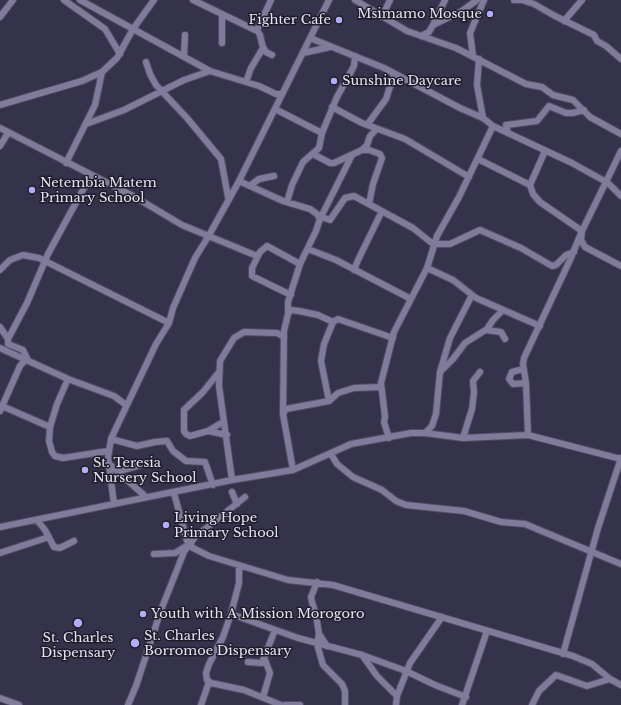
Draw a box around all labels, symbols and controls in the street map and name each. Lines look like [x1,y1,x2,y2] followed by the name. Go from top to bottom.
[357,6,482,22] place label: Msimamo Mosque
[485,9,495,19] marker: Msimamo Mosque
[249,12,331,28] place label: Fighter Cafe
[334,15,344,25] marker: Fighter Cafe
[342,73,462,89] place label: Sunshine Daycare
[329,76,339,86] marker: Sunshine Daycare
[40,175,157,206] place label: Netembia Matem Primary School
[27,185,37,195] marker: Netembia Matem Primary School
[93,455,196,486] place label: St. Teresia Nursery School
[80,465,90,475] marker: St. Teresia Nursery School
[174,510,278,541] place label: Living Hope Primary School
[161,520,171,530] marker: Living Hope Primary School
[151,606,365,622] place label: Youth with A Mission Morogoro
[138,609,148,619] marker: Youth with A Mission Morogoro
[72,617,84,629] marker: St. Charles Dispensary
[144,628,292,659] place label: St. Charles Borromoe Dispensary
[41,630,115,661] place label: St. Charles Dispensary
[129,637,141,649] marker: St. Charles Borromoe Dispensary

